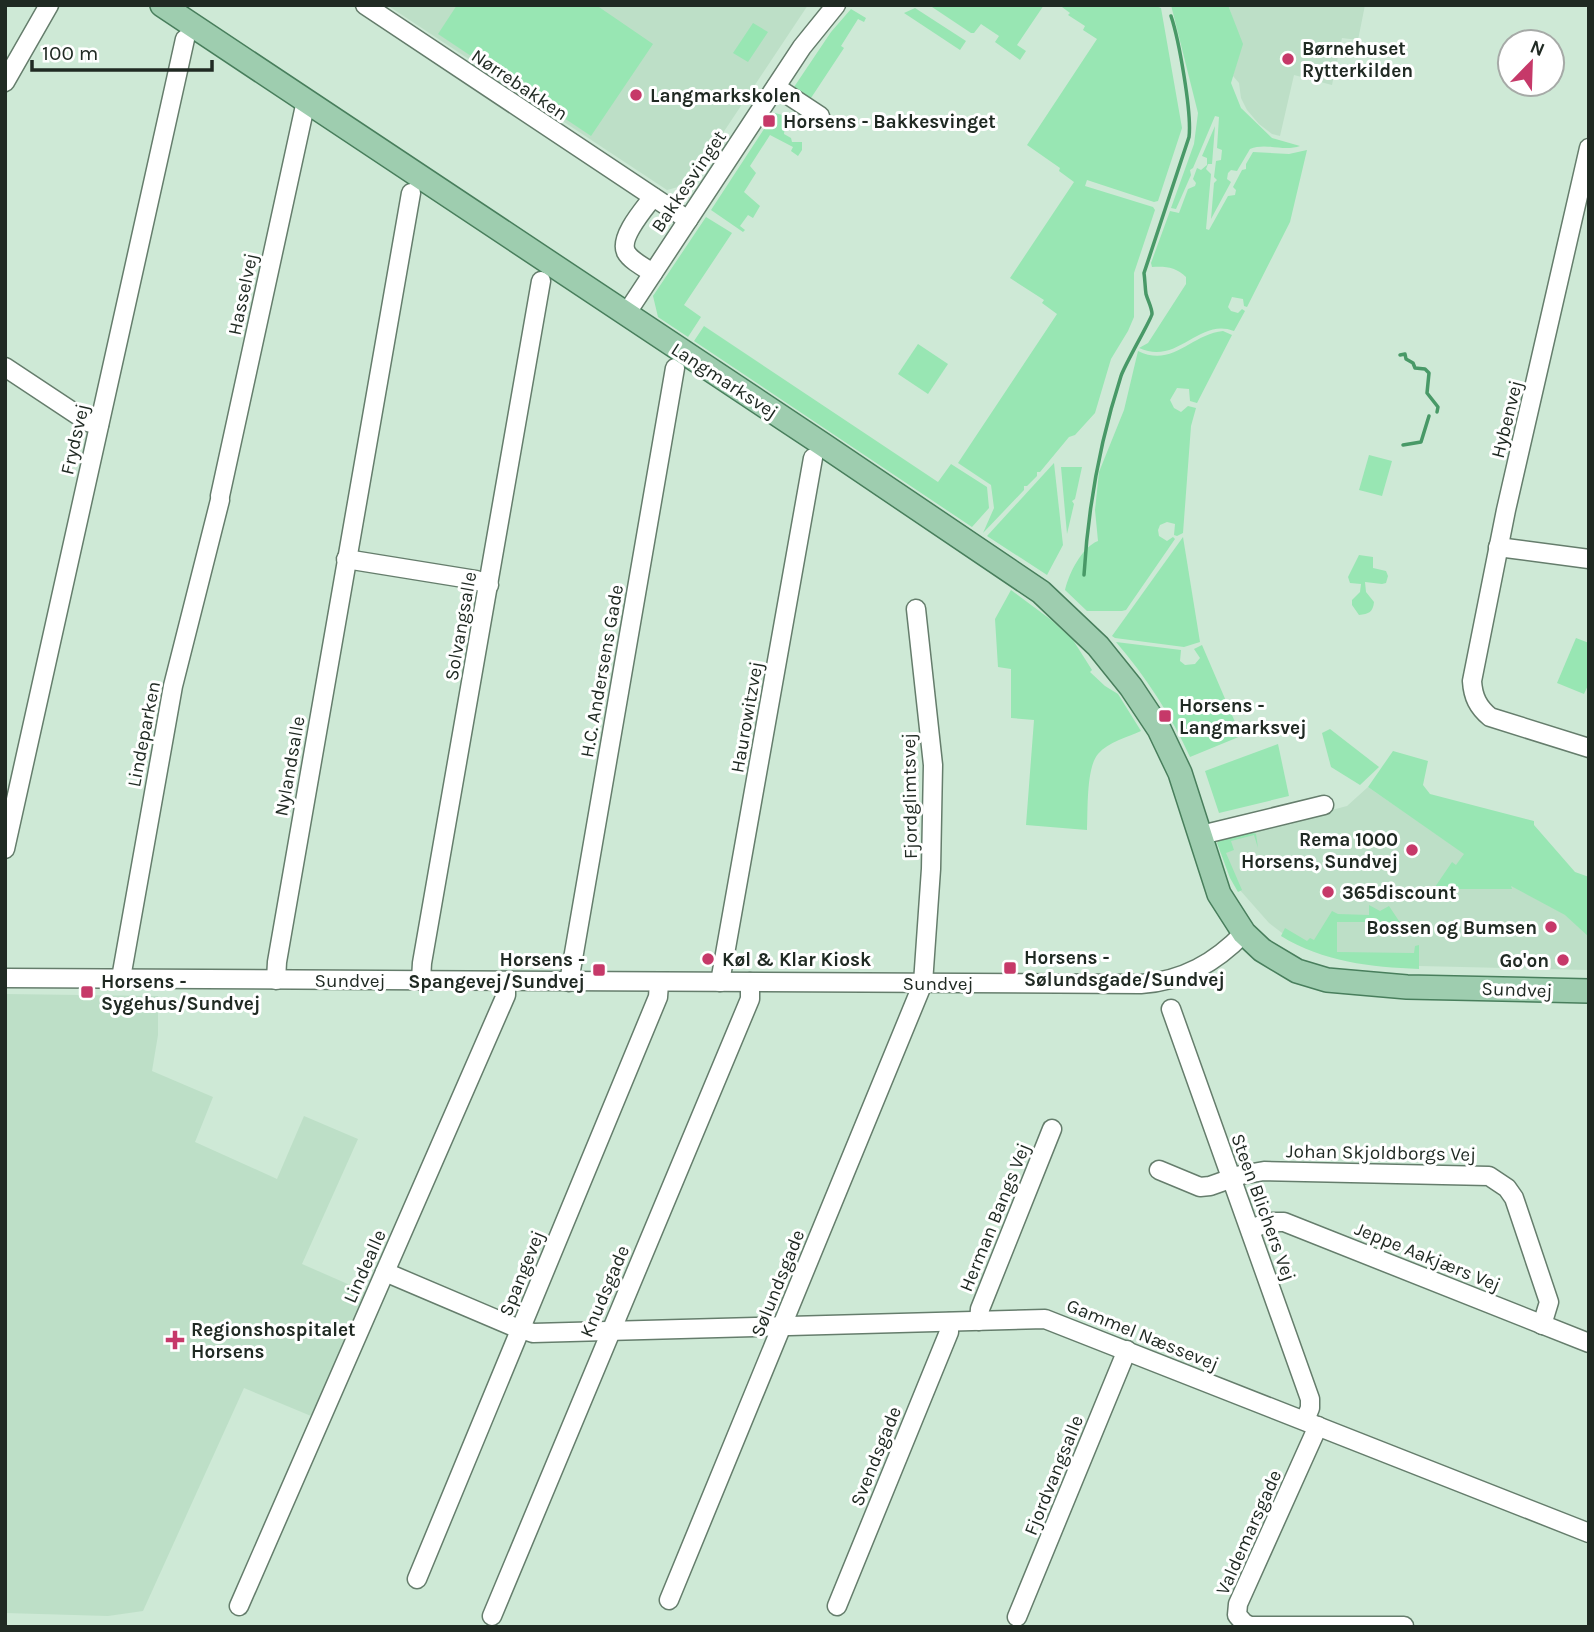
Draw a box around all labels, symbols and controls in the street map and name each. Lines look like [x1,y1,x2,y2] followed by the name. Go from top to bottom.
[32,28,212,72] scale bar
[1496,28,1566,98] north arrow
[1527,35,1548,61] text: N
[1302,38,1413,82] place label: Børnehuset Rytterkilden
[42,41,99,65] text: 100 m
[467,45,572,125] street label: Nørrebakken
[1280,51,1296,67] marker: Børnehuset Rytterkilden
[650,85,801,107] place label: Langmarkskolen
[628,87,644,103] marker: Langmarkskolen
[783,111,996,133] place label: Horsens - Bakkesvinget
[761,113,777,129] marker: Horsens - Bakkesvinget
[647,127,731,237] street label: Bakkesvinget
[224,251,262,337] street label: Hasselvej
[667,338,782,423] street label: Langmarksvej
[1487,378,1527,460] street label: Hybenvej
[56,402,94,477] street label: Frydsvej
[441,570,481,682] street label: Solvangsalle
[576,583,628,759] street label: H.C. Andersens Gade
[726,660,768,775] street label: Haurowitzvej
[123,679,165,789] street label: Lindeparken
[1179,695,1307,739] place label: Horsens - Langmarksvej
[1157,708,1173,724] marker: Horsens - Langmarksvej
[270,714,310,818] street label: Nylandsalle
[898,733,922,859] street label: Fjordglimtsvej
[1241,829,1398,873] place label: Rema 1000 Horsens, Sundvej
[1404,842,1420,858] marker: Rema 1000 Horsens, Sundvej
[1342,882,1456,904] place label: 365discount
[1320,884,1336,900] marker: 365discount
[1366,917,1537,939] place label: Bossen og Bumsen
[1543,919,1559,935] marker: Bossen og Bumsen
[1024,947,1225,991] place label: Horsens - Sølundsgade/Sundvej
[408,949,585,993] place label: Horsens - Spangevej/Sundvej
[722,949,871,971] place label: Køl & Klar Kiosk
[1499,950,1549,972] place label: Go'on
[700,951,716,967] marker: Køl & Klar Kiosk
[1555,952,1571,968] marker: Go'on
[1002,960,1018,976] marker: Horsens - Sølundsgade/Sundvej
[591,962,607,978] marker: Horsens - Spangevej/Sundvej
[315,970,385,992] street label: Sundvej
[101,971,260,1015] place label: Horsens - Sygehus/Sundvej
[903,973,973,995] street label: Sundvej
[1481,978,1553,1002] street label: Sundvej
[79,984,95,1000] marker: Horsens - Sygehus/Sundvej
[1226,1131,1300,1284] street label: Steen Blichers Vej
[955,1140,1035,1295] street label: Herman Bangs Vej
[1286,1140,1476,1166] street label: Johan Skjoldborgs Vej
[1352,1218,1504,1296] street label: Jeppe Aakjærs Vej
[339,1226,391,1306] street label: Lindealle
[495,1227,549,1319] street label: Spangevej
[746,1227,809,1340] street label: Sølundsgade
[576,1242,634,1341] street label: Knudsgade
[1063,1294,1222,1375] street label: Gammel Næssevej
[191,1319,356,1363] place label: Regionshospitalet Horsens
[165,1330,185,1350] marker: Regionshospitalet Horsens
[846,1403,906,1509] street label: Svendsgade
[1020,1412,1088,1539] street label: Fjordvangsalle
[1212,1467,1286,1598] street label: Valdemarsgade

